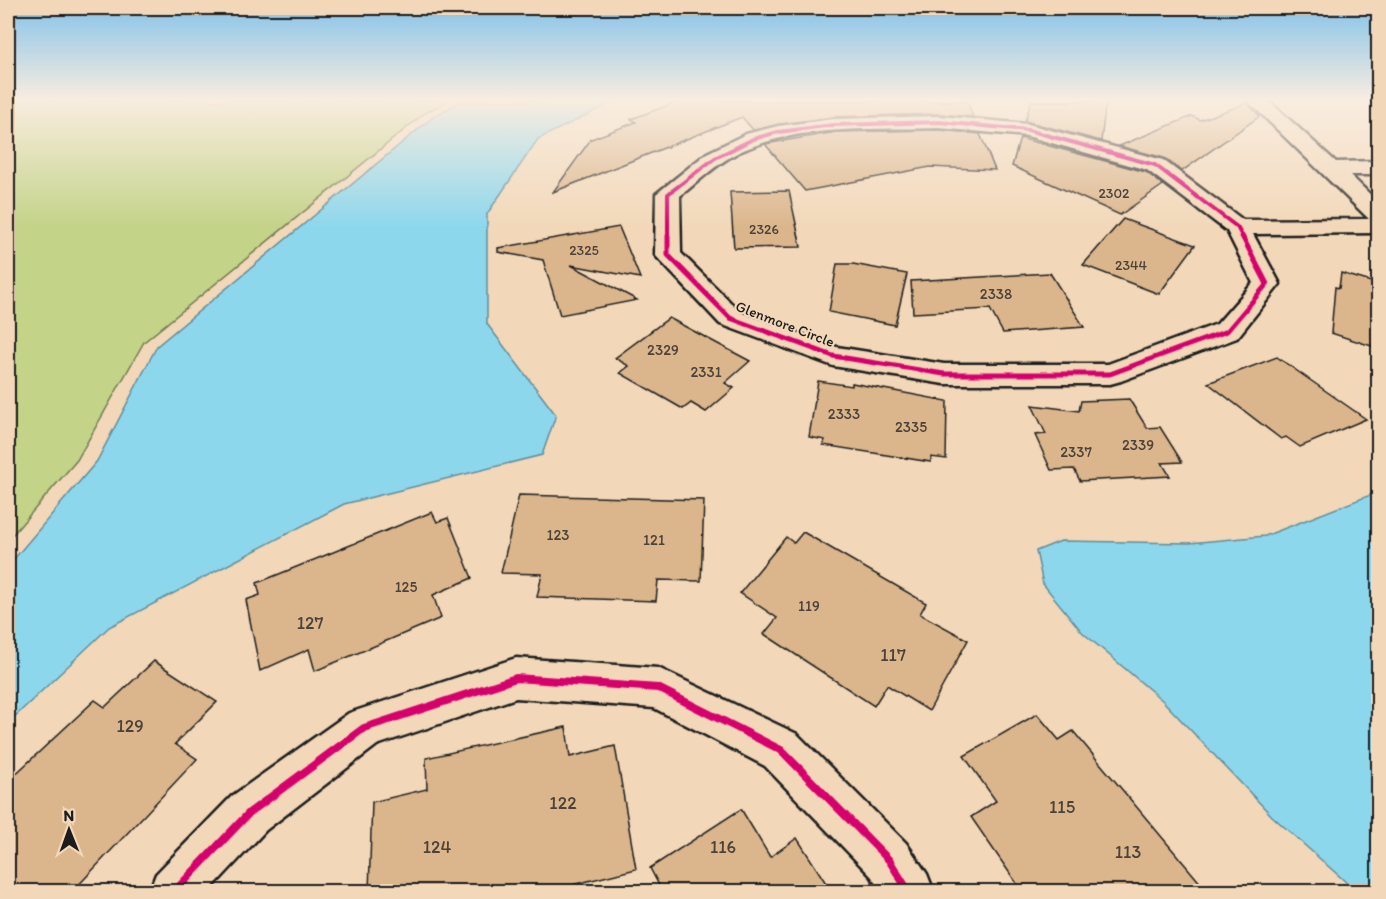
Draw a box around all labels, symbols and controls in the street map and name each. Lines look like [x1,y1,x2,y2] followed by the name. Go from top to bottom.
[1099,185,1130,202] house number: 2302
[749,221,779,238] house number: 2326
[569,242,599,259] house number: 2325
[1115,257,1147,274] house number: 2344
[980,285,1012,303] house number: 2338
[733,297,837,351] street label: Glenmore Circle
[647,341,679,359] house number: 2329
[690,363,722,381] house number: 2331
[828,405,860,423] house number: 2333
[895,418,927,436] house number: 2335
[1122,436,1154,454] house number: 2339
[1060,443,1092,461] house number: 2337
[546,526,570,544] house number: 123
[643,531,665,549] house number: 121
[395,578,417,596] house number: 125
[798,597,820,615] house number: 119
[297,612,323,634] house number: 127
[880,644,906,666] house number: 117
[116,715,144,737] house number: 129
[549,792,577,814] house number: 122
[1049,796,1075,818] house number: 115
[39,800,99,860] north arrow
[63,806,74,825] text: N
[423,836,451,858] house number: 124
[710,836,736,858] house number: 116
[1115,841,1141,863] house number: 113

